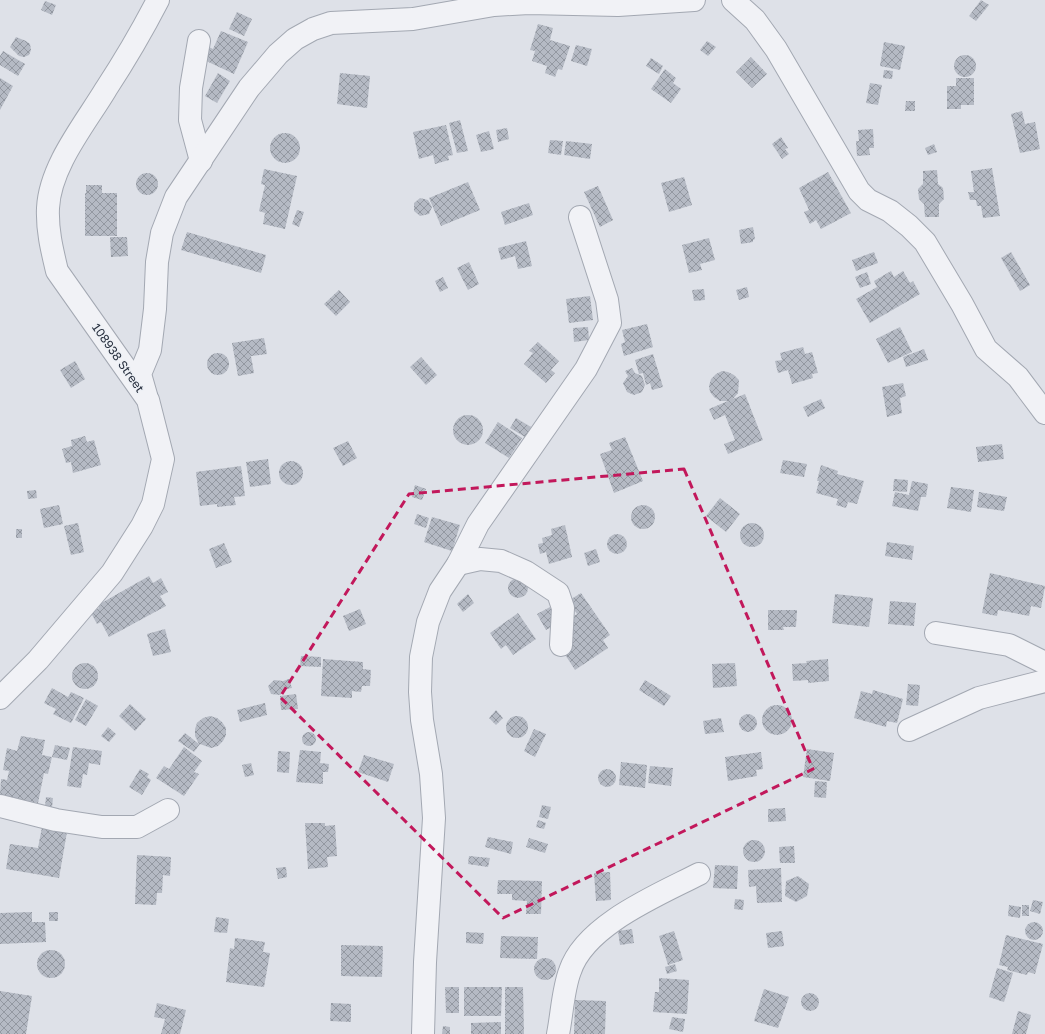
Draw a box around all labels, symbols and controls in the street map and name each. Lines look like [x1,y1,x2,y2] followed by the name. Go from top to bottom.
[89,320,148,395] street label: 108938 Street

